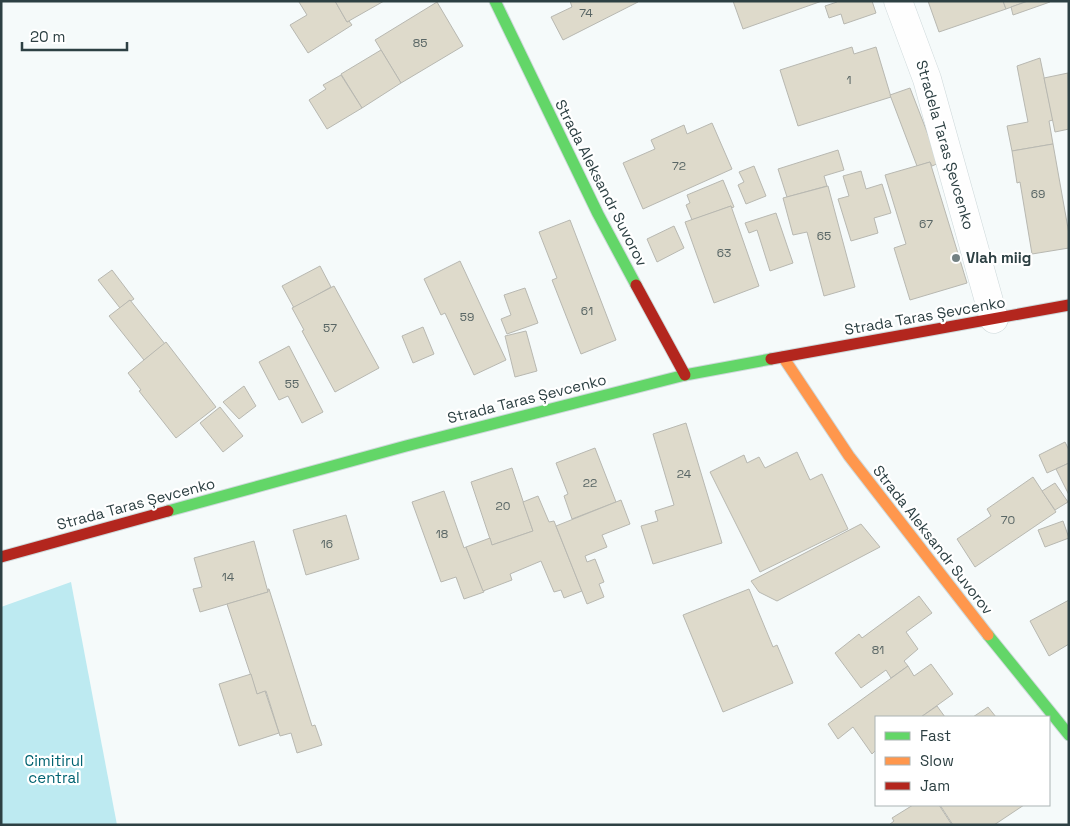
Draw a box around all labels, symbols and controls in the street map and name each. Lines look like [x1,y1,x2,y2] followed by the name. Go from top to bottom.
[579,5,593,21] house number: 74
[22,20,128,52] scale bar
[30,27,65,46] text: 20 m
[413,35,427,51] house number: 85
[912,58,979,232] street label: Stradela Taras Șevcenko
[846,72,852,88] house number: 1
[551,96,652,269] street label: Strada Aleksandr Suvorov
[672,158,686,174] house number: 72
[1031,186,1045,202] house number: 69
[919,216,933,232] house number: 67
[817,228,831,244] house number: 65
[717,245,731,261] house number: 63
[966,248,1031,267] place label: Vlah miig
[950,252,962,264] marker: Vlah miig
[843,292,1007,339] street label: Strada Taras Șevcenko
[581,303,593,319] house number: 61
[460,309,474,325] house number: 59
[323,320,337,336] house number: 57
[445,370,608,427] street label: Strada Taras Șevcenko
[285,376,299,392] house number: 55
[869,461,998,618] street label: Strada Aleksandr Suvorov
[677,466,692,482] house number: 24
[55,473,217,534] street label: Strada Taras Șevcenko
[583,475,597,491] house number: 22
[496,498,510,514] house number: 20
[1001,512,1015,528] house number: 70
[436,526,448,542] house number: 18
[321,536,333,552] house number: 16
[222,569,235,585] house number: 14
[872,642,884,658] house number: 81
[875,716,1050,806] legend
[920,726,951,745] text: Fast
[25,751,83,787] park label: Cimitirul central
[920,751,954,770] text: Slow
[920,776,950,795] text: Jam

